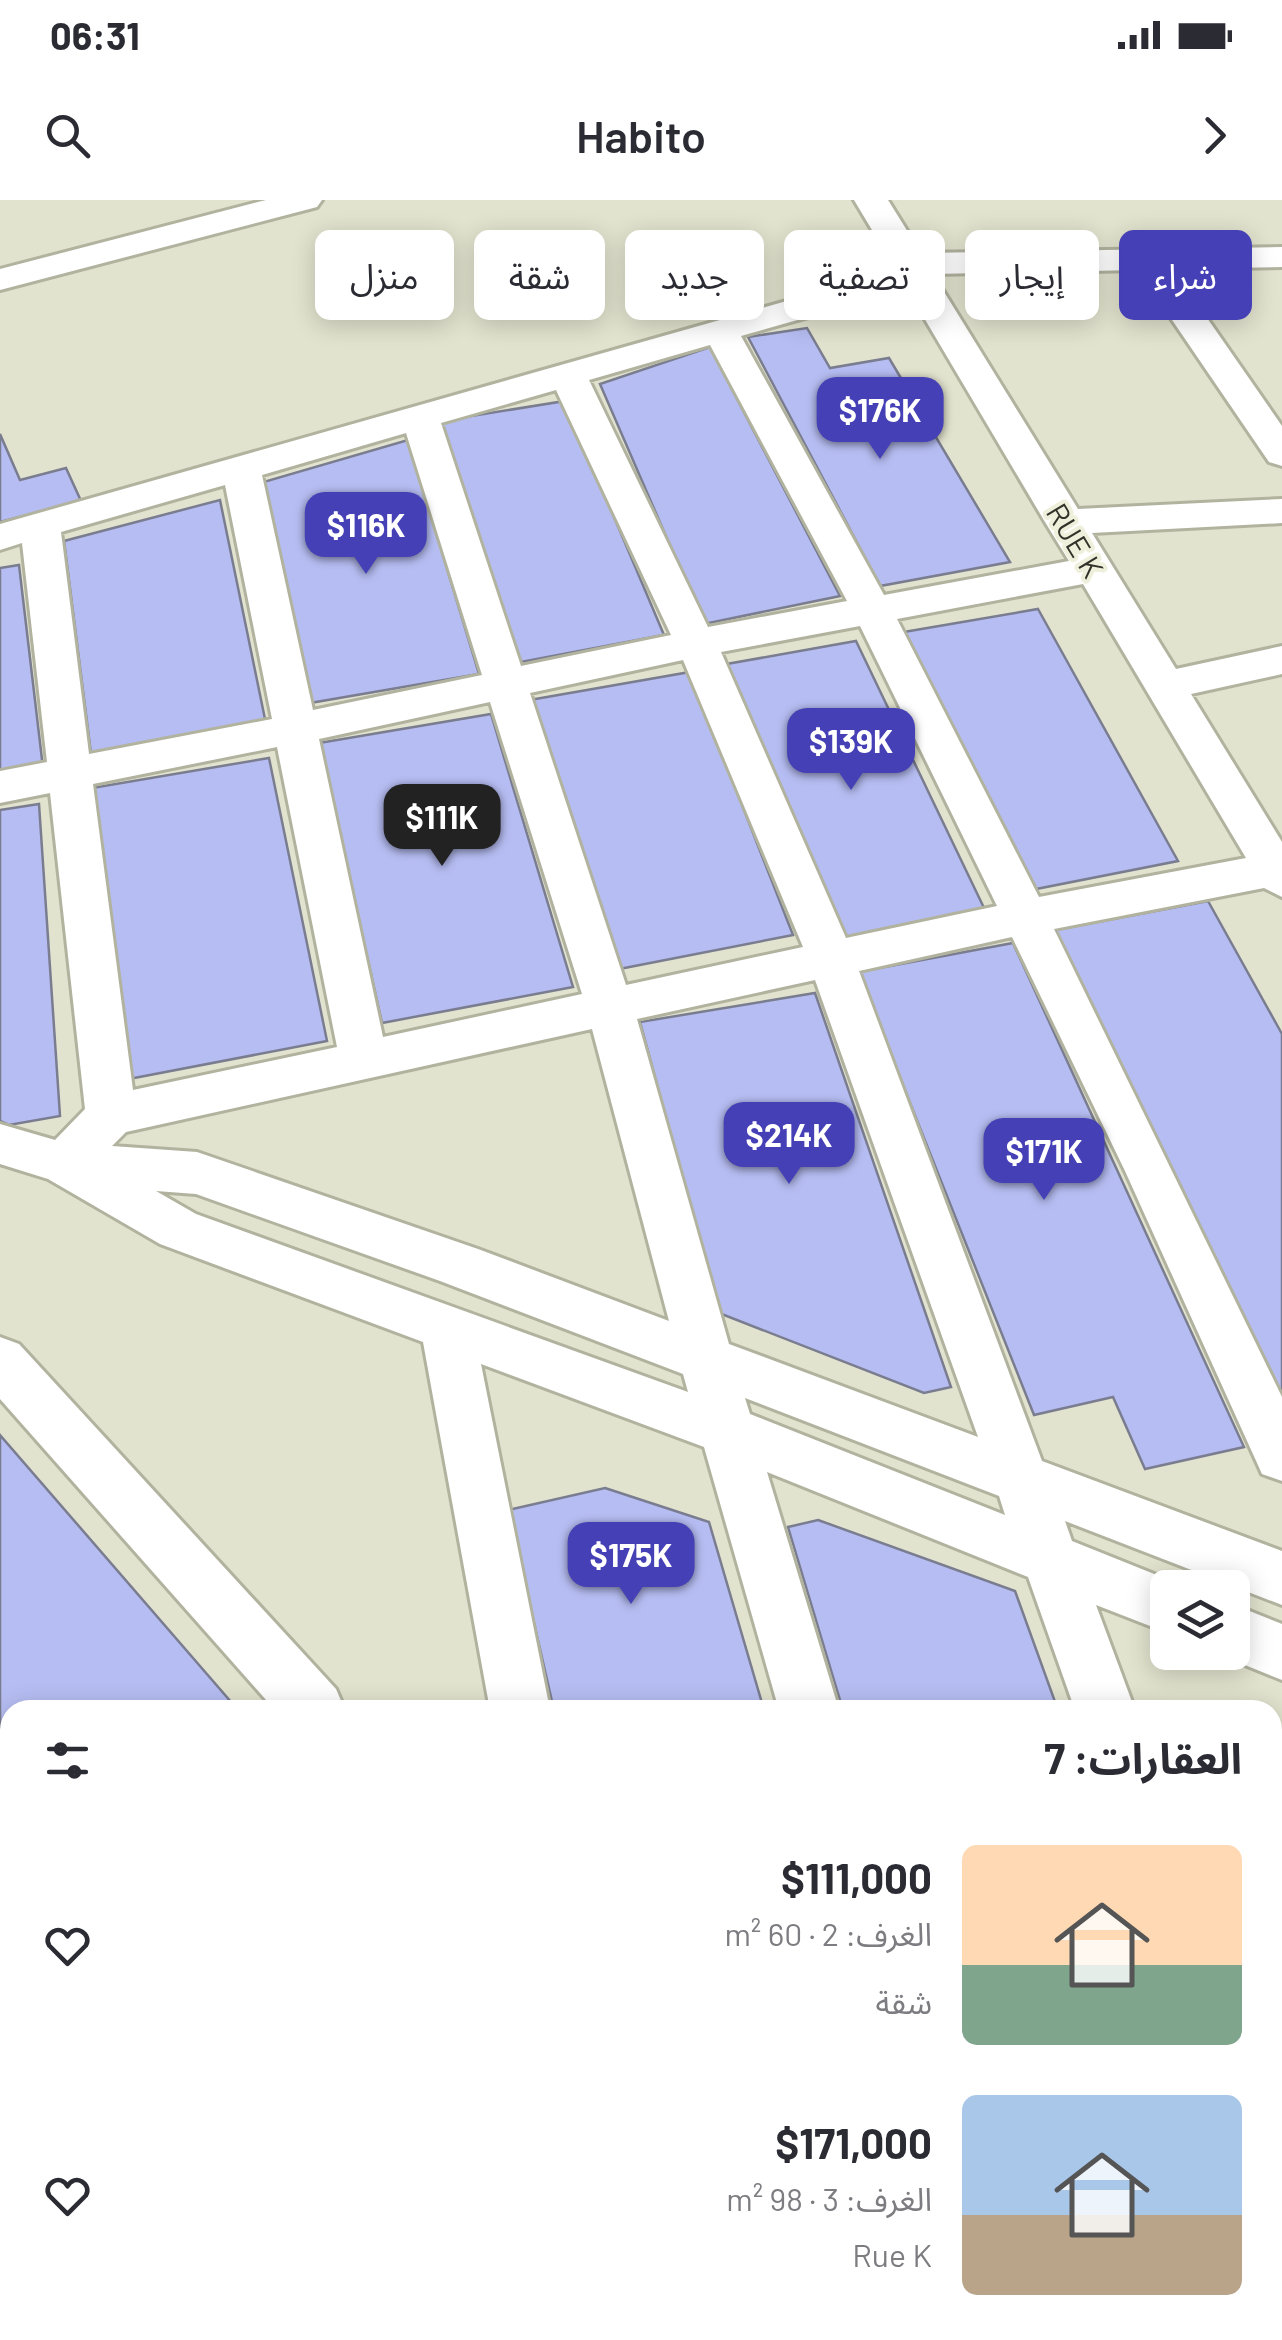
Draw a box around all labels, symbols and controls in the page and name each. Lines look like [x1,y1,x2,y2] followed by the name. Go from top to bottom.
[50,12,140,58] text: 06:31
[40,108,95,163] icon: search
[576,108,706,162] text: Habito
[1187,108,1242,163] icon: forward
[315,230,454,320] chip: منزل
[474,230,605,320] chip: شقة
[625,230,764,320] chip: جديد
[784,230,945,320] chip: تصفية
[965,230,1099,320] chip: إيجار
[1119,230,1252,320] chip: شراء
[810,377,950,462] pin: $176K
[839,390,921,428] text: $176K
[296,492,436,577] pin: $116K
[1040,496,1112,584] street label: RUE K
[327,505,405,543] text: $116K
[781,708,921,793] pin: $139K
[809,721,893,759] text: $139K
[372,784,512,869] pin: $111K
[406,797,478,835] text: $111K
[719,1102,859,1187] pin: $214K
[746,1115,832,1153] text: $214K
[974,1118,1114,1203] pin: $171K
[1005,1131,1083,1169] text: $171K
[561,1522,701,1607] pin: $175K
[590,1535,672,1573] text: $175K
[1150,1570,1250,1670] map controls
[1150,1570,1250,1670] button: layers
[1044,1732,1242,1782] text: العقارات: 7
[40,1733,95,1788] icon: filters
[781,1852,932,1902] text: $111,000
[1042,1885,1162,2005] icon: home
[724,1914,932,1952] text: الغرف: 2 · 60 m²
[40,1918,95,1973] icon: heart
[876,1982,932,2020] text: شقة
[775,2117,932,2167] text: $171,000
[1042,2135,1162,2255] icon: home
[40,2168,95,2223] icon: heart
[726,2179,932,2217] text: الغرف: 3 · 98 m²
[852,2235,932,2273] text: Rue K

